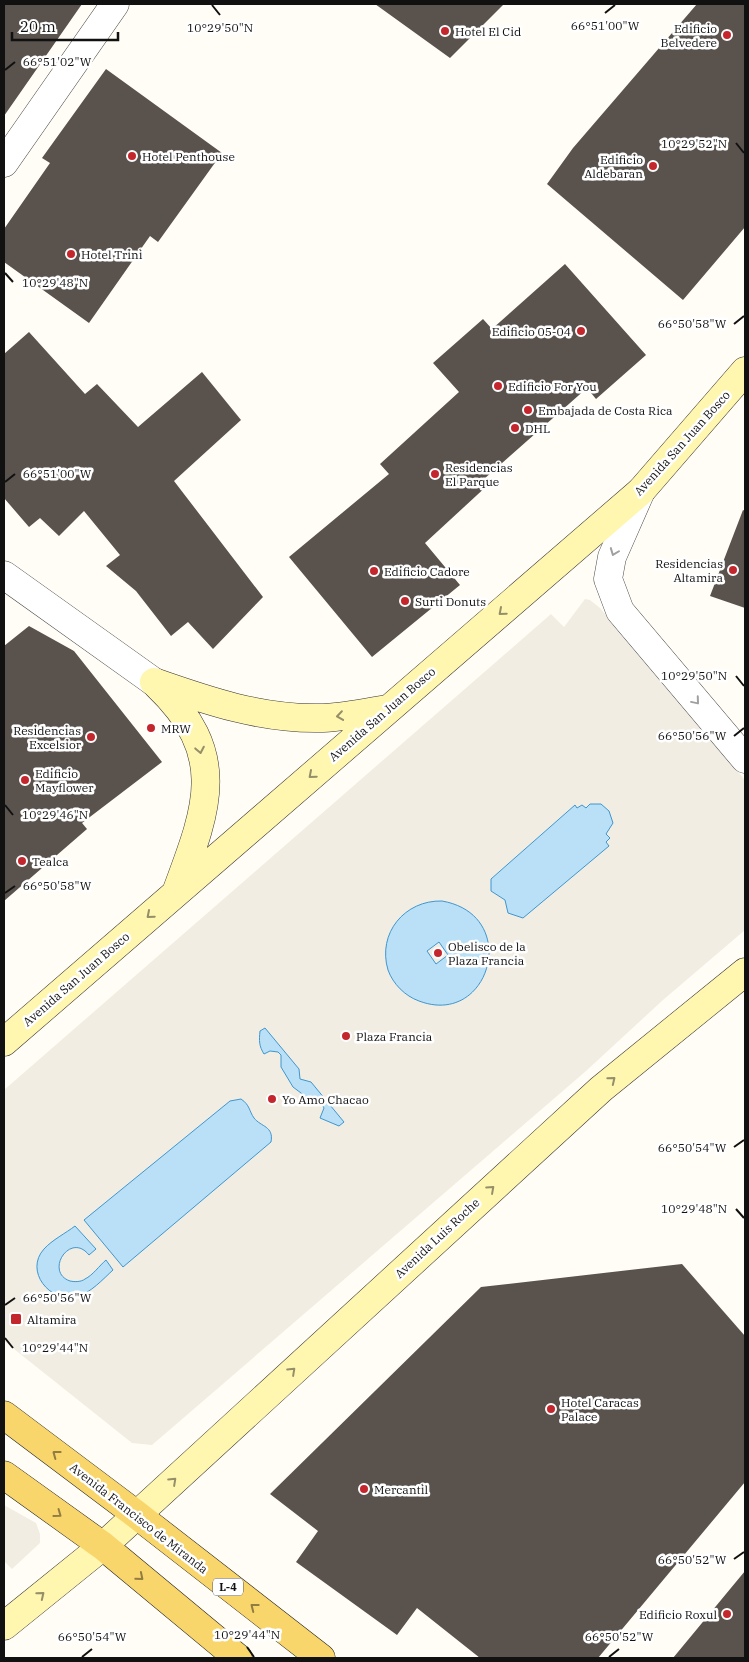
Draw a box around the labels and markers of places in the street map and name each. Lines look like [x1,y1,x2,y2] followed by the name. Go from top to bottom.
[661,21,717,50] place label: Edificio Belvedere
[455,24,521,39] place label: Hotel El Cid
[439,25,451,37] marker: Hotel El Cid
[721,29,733,41] marker: Edificio Belvedere
[142,149,235,164] place label: Hotel Penthouse
[126,150,138,162] marker: Hotel Penthouse
[584,152,643,181] place label: Edificio Aldebaran
[647,160,659,172] marker: Edificio Aldebaran
[81,247,143,262] place label: Hotel Trini
[65,248,77,260] marker: Hotel Trini
[492,324,571,339] place label: Edificio 05-04
[575,325,587,337] marker: Edificio 05-04
[508,379,597,394] place label: Edificio For You
[492,380,504,392] marker: Edificio For You
[538,403,673,418] place label: Embajada de Costa Rica
[522,404,534,416] marker: Embajada de Costa Rica
[525,421,550,436] place label: DHL
[509,422,521,434] marker: DHL
[445,460,513,489] place label: Residencias El Parque
[429,468,441,480] marker: Residencias El Parque
[655,556,723,585] place label: Residencias Altamira
[384,564,470,579] place label: Edificio Cadore
[727,564,739,576] marker: Residencias Altamira
[368,565,380,577] marker: Edificio Cadore
[415,594,486,609] place label: Surti Donuts
[399,595,411,607] marker: Surti Donuts
[161,721,191,736] place label: MRW
[145,722,157,734] marker: MRW
[13,723,82,752] place label: Residencias Excelsior
[85,731,97,743] marker: Residencias Excelsior
[35,766,94,795] place label: Edificio Mayflower
[19,774,31,786] marker: Edificio Mayflower
[32,854,69,869] place label: Tealca
[16,855,28,867] marker: Tealca
[448,939,526,968] place label: Obelisco de la Plaza Francia
[432,947,444,959] marker: Obelisco de la Plaza Francia
[356,1029,433,1044] place label: Plaza Francia
[340,1030,352,1042] marker: Plaza Francia
[282,1092,369,1107] place label: Yo Amo Chacao
[266,1093,278,1105] marker: Yo Amo Chacao
[9,1312,23,1326] marker: Altamira
[27,1312,77,1327] place label: Altamira
[561,1395,639,1424] place label: Hotel Caracas Palace
[545,1403,557,1415] marker: Hotel Caracas Palace
[374,1482,429,1497] place label: Mercantil
[358,1483,370,1495] marker: Mercantil
[639,1607,717,1622] place label: Edificio Roxul
[721,1608,733,1620] marker: Edificio Roxul

